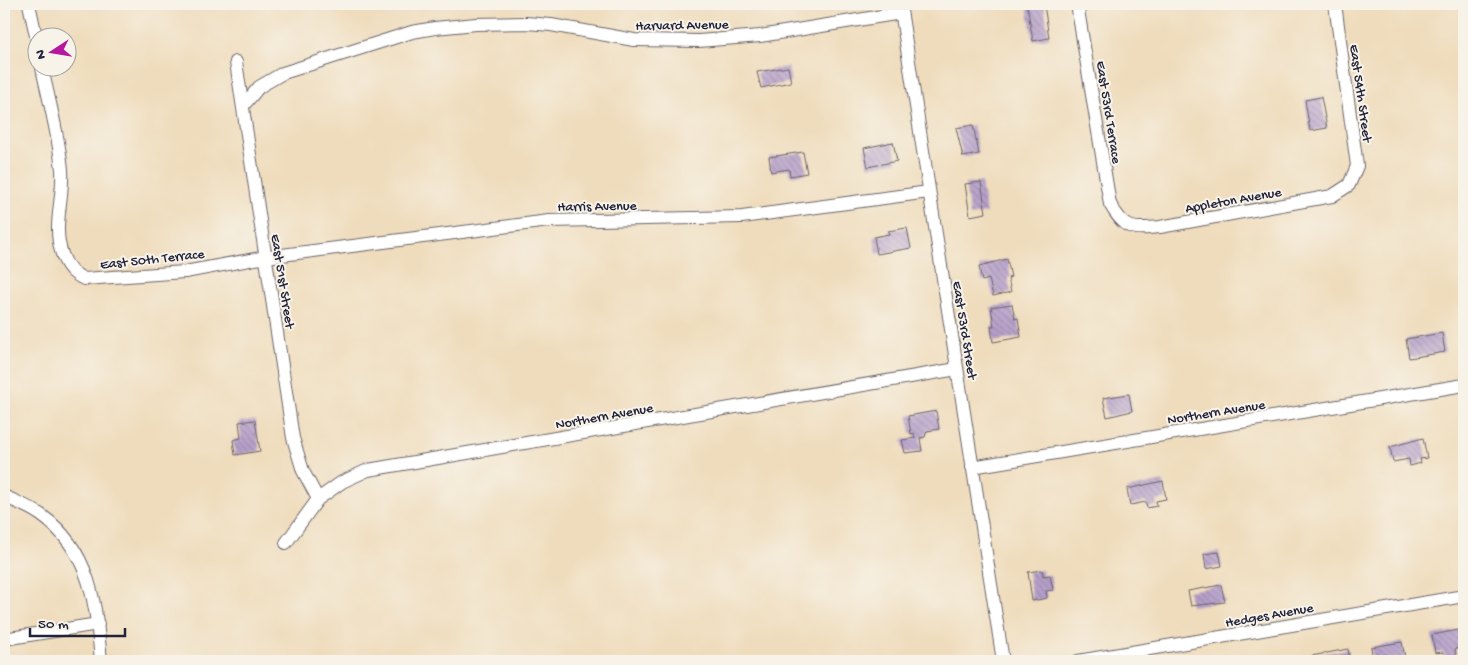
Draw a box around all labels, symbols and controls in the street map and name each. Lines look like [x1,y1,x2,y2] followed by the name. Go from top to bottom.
[635,17,730,36] street label: Harvard Avenue
[28,28,78,78] north arrow
[1344,43,1375,145] street label: East 54th Street
[32,48,51,60] text: N
[1091,60,1124,166] street label: East 53rd Terrace
[1184,185,1284,218] street label: Appleton Avenue
[557,198,638,217] street label: Harris Avenue
[266,233,298,331] street label: East 51st Street
[99,246,206,274] street label: East 50th Terrace
[947,280,980,382] street label: East 53rd Street
[1166,397,1267,430] street label: Northern Avenue
[554,400,655,434] street label: Northern Avenue
[1224,600,1316,633] street label: Hedges Avenue
[30,605,125,637] scale bar
[38,616,69,634] text: 50 m

